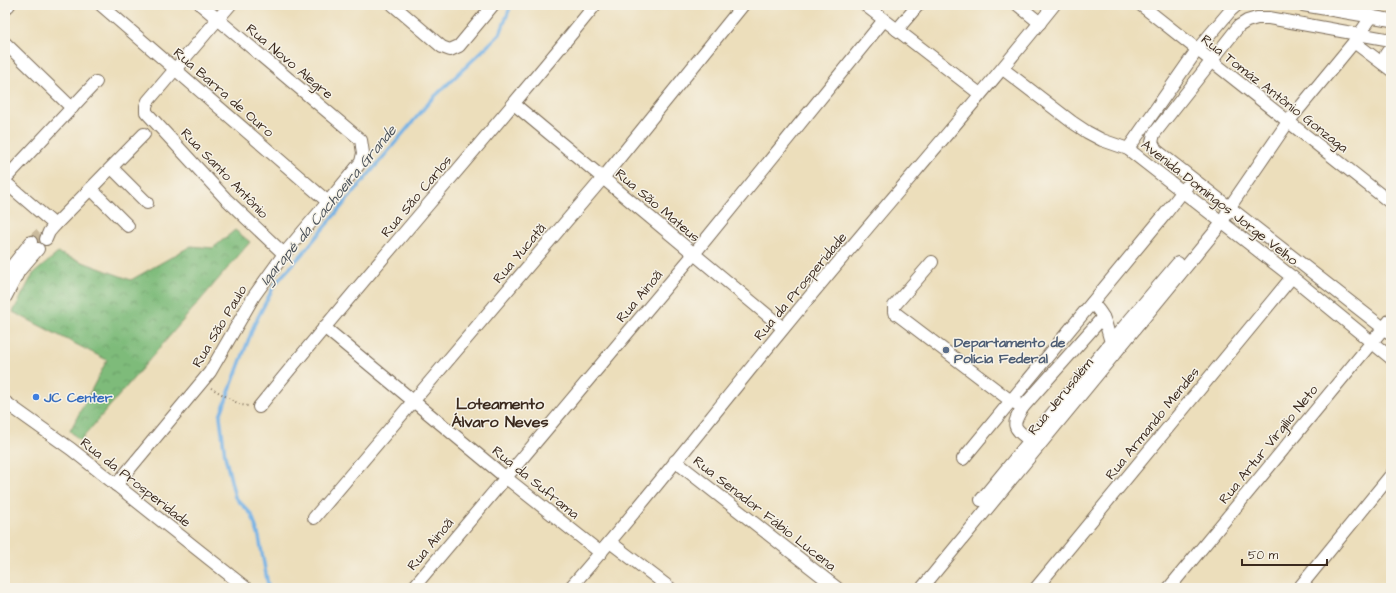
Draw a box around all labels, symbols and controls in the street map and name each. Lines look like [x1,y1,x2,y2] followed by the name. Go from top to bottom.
[241,19,338,105] street label: Rua Novo Alegre
[1197,30,1352,158] street label: Rua Tomáz Antônio Gonzaga
[169,43,278,142] street label: Rua Barra de Ouro
[255,120,403,290] water label: Igarapé da Cachoeira Grande
[176,124,273,223] street label: Rua Santo Antônio
[1137,135,1302,271] street label: Avenida Domingos Jorge Velho
[377,151,457,242] street label: Rua São Carlos
[611,164,704,247] street label: Rua São Mateus
[489,219,551,288] street label: Rua Yucatã
[750,228,852,345] street label: Rua da Prosperidade
[612,266,668,327] street label: Rua Ainoã
[187,282,252,371] street label: Rua São Paulo
[954,333,1066,369] place label: Departamento de Polícia Federal
[941,345,951,355] marker: Departamento de Polícia Federal
[1023,354,1098,440] street label: Rua Jerusalém
[1101,363,1205,484] street label: Rua Armando Mendes
[1214,381,1323,509] street label: Rua Artur Virgilio Neto
[43,388,113,408] place label: JC Center
[31,392,41,402] marker: JC Center
[451,393,549,433] district label: Loteamento Álvaro Neves
[76,433,195,533] street label: Rua da Prosperidade
[487,441,583,524] street label: Rua da Suframa
[689,452,840,576] street label: Rua Senador Fábio Lucena
[403,514,459,575] street label: Rua Ainoã
[1242,541,1327,567] scale bar
[1248,547,1279,564] text: 50 m

